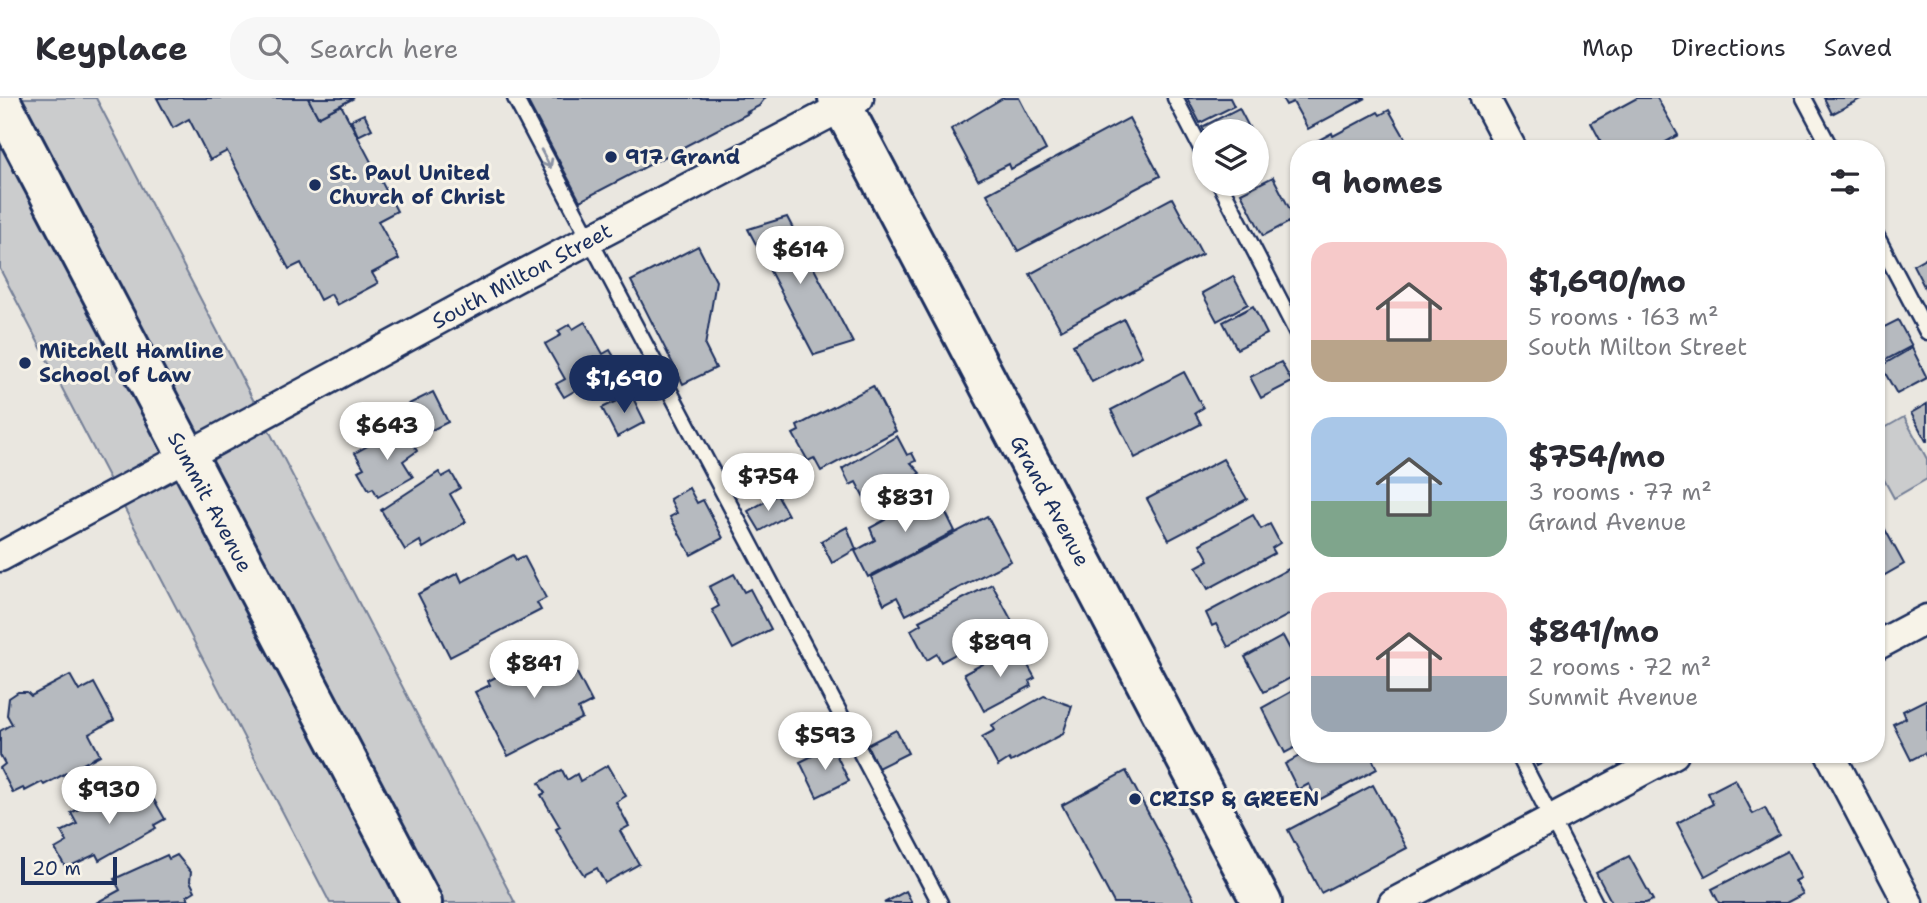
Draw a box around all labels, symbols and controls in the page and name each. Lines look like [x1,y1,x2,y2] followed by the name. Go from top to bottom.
[230,17,720,80] search box
[35,26,188,71] text: Keyplace
[254,29,292,67] icon: search
[310,31,458,66] text: Search here
[1582,32,1633,64] text: Map
[1671,32,1786,64] text: Directions
[1824,32,1892,64] text: Saved
[1192,119,1269,196] map controls
[1192,119,1269,196] button: layers
[625,143,740,171] place label: 917 Grand
[540,148,554,168] one-way arrow
[603,149,619,165] marker: 917 Grand
[329,159,505,211] place label: St. Paul United Church of Christ
[1311,162,1443,203] text: 9 homes
[1826,163,1864,201] icon: filters
[307,177,323,193] marker: St. Paul United Church of Christ
[427,217,617,335] street label: South Milton Street
[759,226,841,286] pin: $614
[772,234,828,264] text: $614
[1528,261,1686,302] text: $1,690/mo
[1367,270,1451,354] icon: home
[1528,302,1719,332] text: 5 rooms · 163 m²
[1528,332,1747,362] text: South Milton Street
[39,337,224,389] place label: Mitchell Hamline School of Law
[17,355,33,371] marker: Mitchell Hamline School of Law
[567,356,681,415] pin: $1,690
[585,363,663,393] text: $1,690
[346,402,428,462] pin: $643
[356,410,418,440] text: $643
[161,427,259,577] street label: Summit Avenue
[1004,430,1096,572] street label: Grand Avenue
[1528,436,1665,477] text: $754/mo
[1367,445,1451,529] icon: home
[727,454,809,513] pin: $754
[737,461,799,491] text: $754
[864,474,946,534] pin: $831
[1528,477,1712,507] text: 3 rooms · 77 m²
[876,482,934,512] text: $831
[1528,507,1687,537] text: Grand Avenue
[1528,611,1659,652] text: $841/mo
[959,620,1041,679] pin: $899
[1367,620,1451,704] icon: home
[968,627,1032,657] text: $899
[493,640,575,700] pin: $841
[506,648,562,678] text: $841
[1528,652,1711,682] text: 2 rooms · 72 m²
[1528,682,1698,712] text: Summit Avenue
[784,712,866,772] pin: $593
[794,720,856,750] text: $593
[68,766,150,826] pin: $930
[78,774,140,804] text: $930
[1149,785,1319,813] place label: CRISP & GREEN
[1127,791,1143,807] marker: CRISP & GREEN
[21,854,117,886] scale bar
[32,856,81,881] text: 20 m

